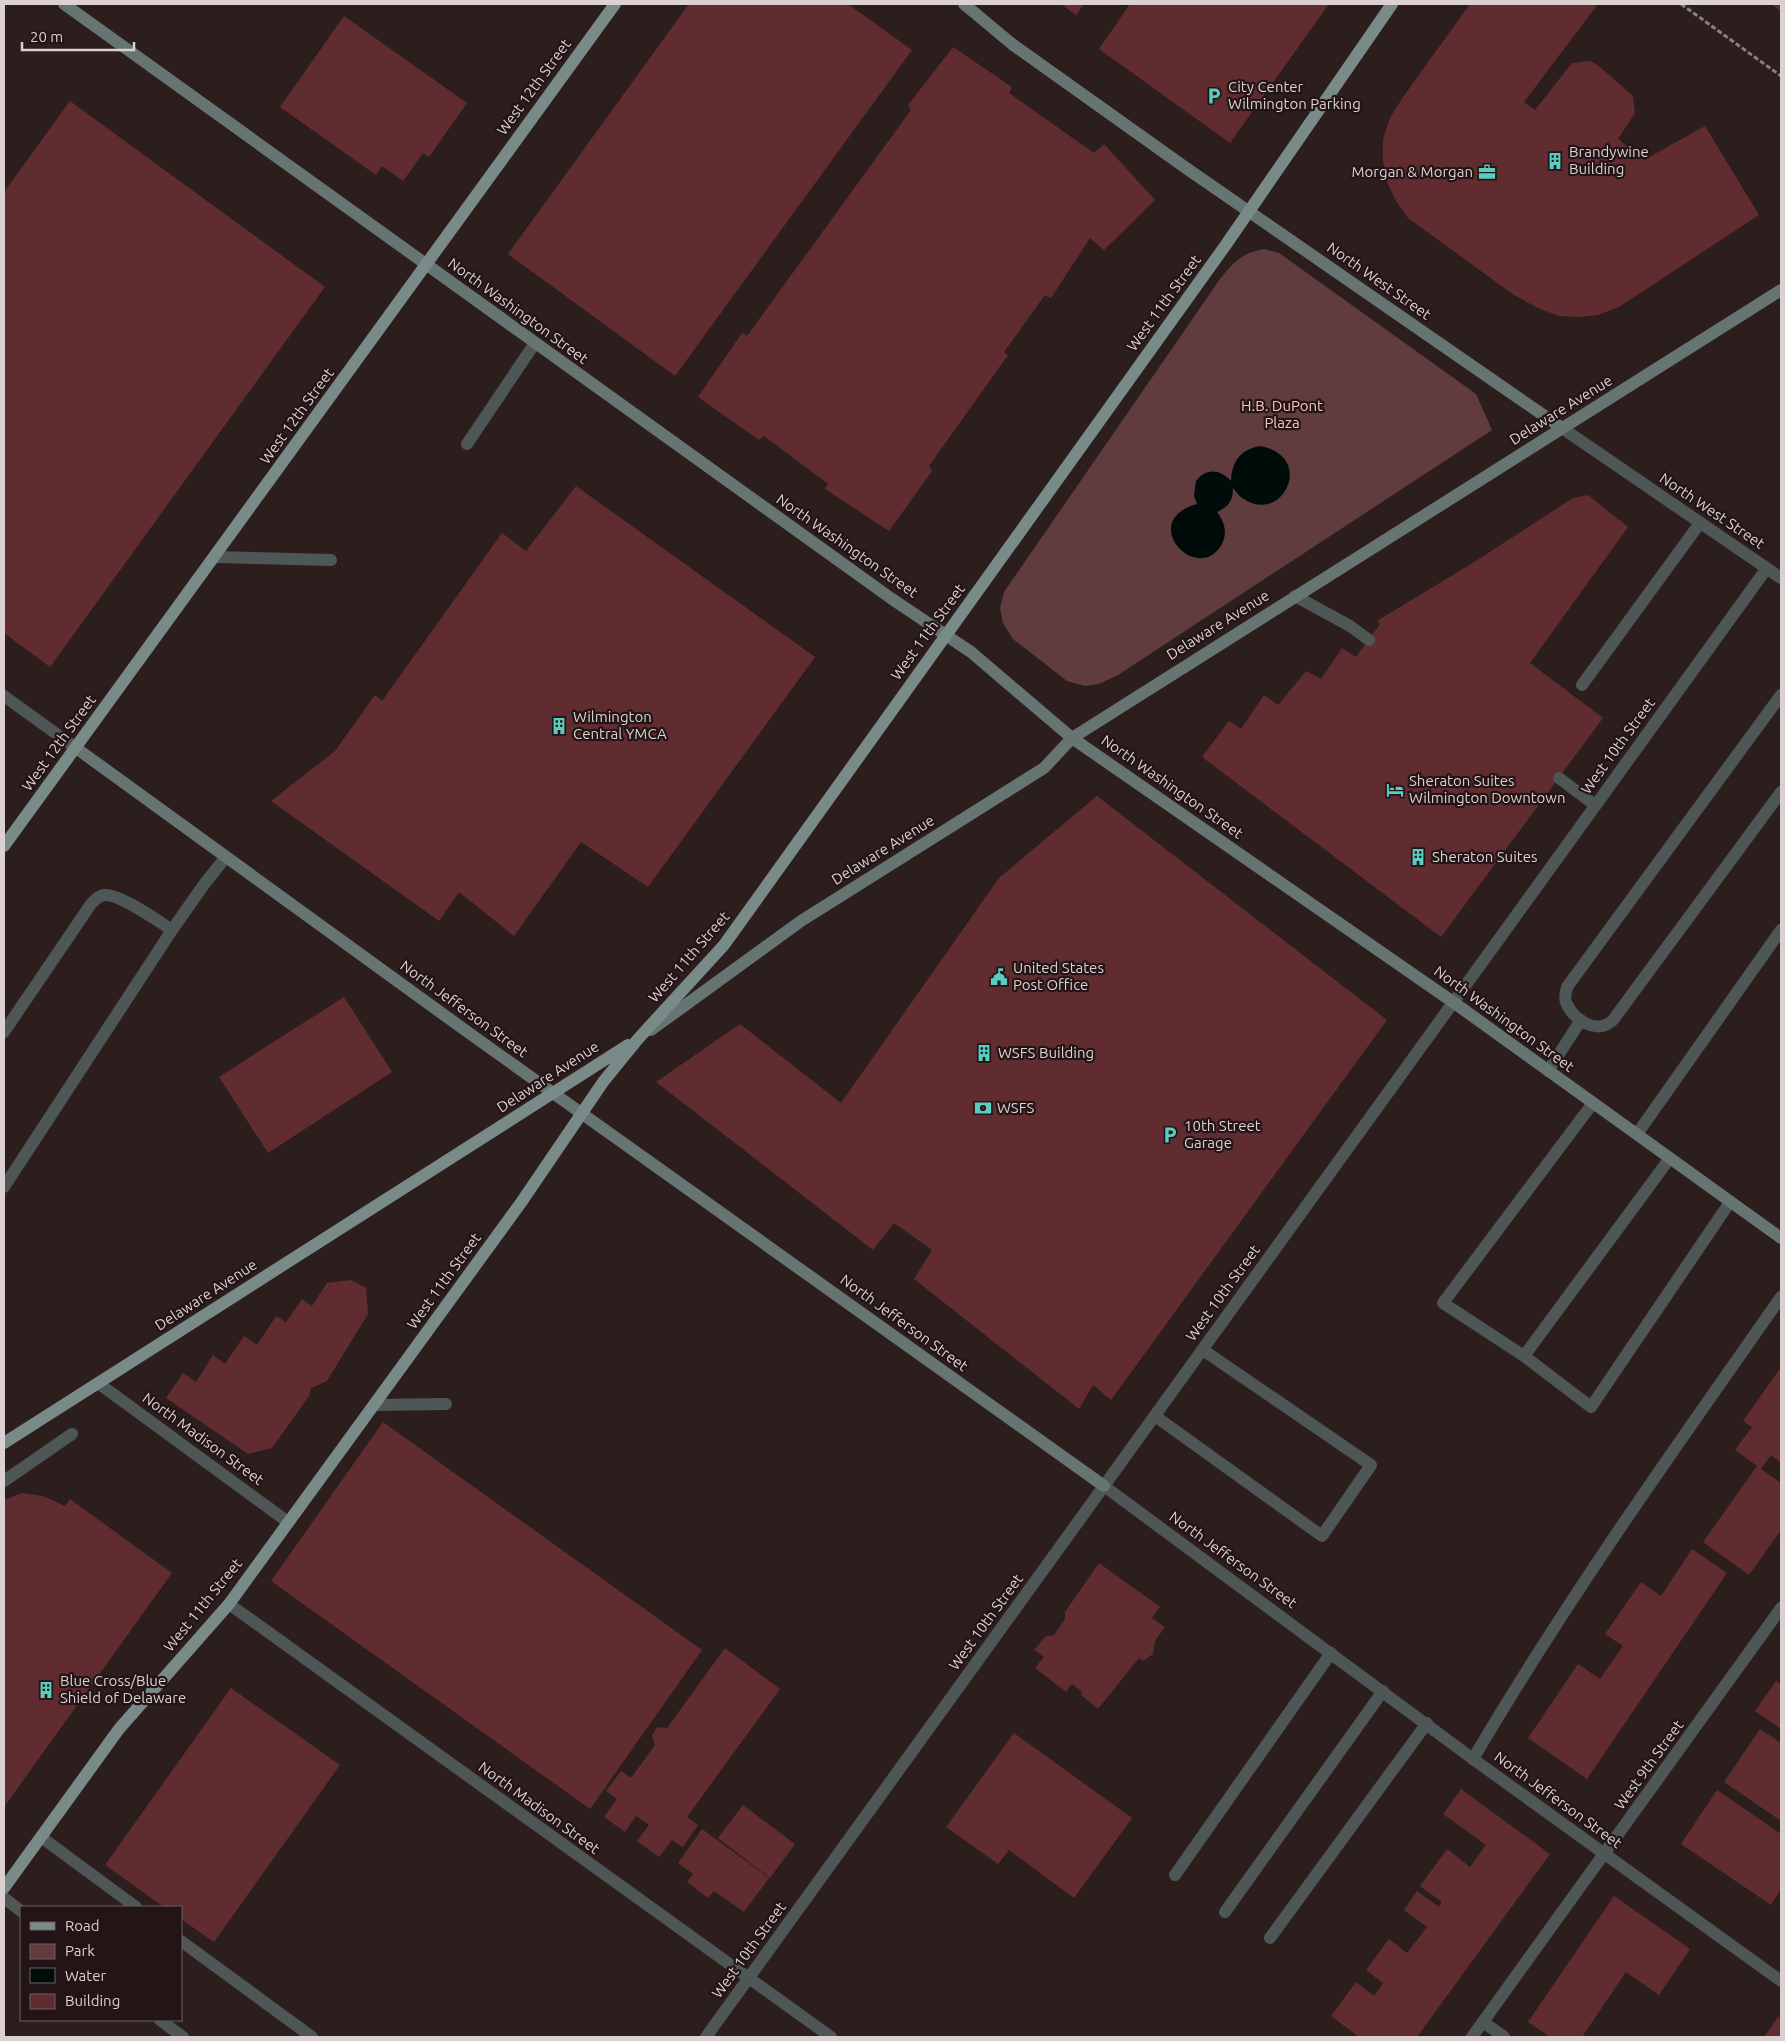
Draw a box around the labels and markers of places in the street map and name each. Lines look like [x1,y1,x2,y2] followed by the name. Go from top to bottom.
[1228,78,1361,112] place label: City Center Wilmington Parking
[1204,86,1224,106] parking icon: City Center Wilmington Parking
[1569,143,1649,177] place label: Brandywine Building
[1545,151,1565,171] building icon: Brandywine Building
[1477,162,1497,182] office icon: Morgan & Morgan
[1352,163,1473,180] place label: Morgan & Morgan
[573,708,667,742] place label: Wilmington Central YMCA
[549,716,569,736] building icon: Wilmington Central YMCA
[1409,772,1566,806] place label: Sheraton Suites Wilmington Downtown
[1385,780,1405,800] hotel icon: Sheraton Suites Wilmington Downtown
[1408,847,1428,867] building icon: Sheraton Suites
[1432,848,1537,865] place label: Sheraton Suites
[1013,959,1104,993] place label: United States Post Office
[989,967,1009,987] public building icon: United States Post Office
[974,1043,994,1063] building icon: WSFS Building
[998,1044,1094,1061] place label: WSFS Building
[973,1098,993,1118] bank icon: WSFS
[997,1099,1035,1116] place label: WSFS
[1184,1117,1261,1151] place label: 10th Street Garage
[1160,1125,1180,1145] parking icon: 10th Street Garage
[60,1672,186,1706] place label: Blue Cross/Blue Shield of Delaware
[36,1680,56,1700] building icon: Blue Cross/Blue Shield of Delaware

